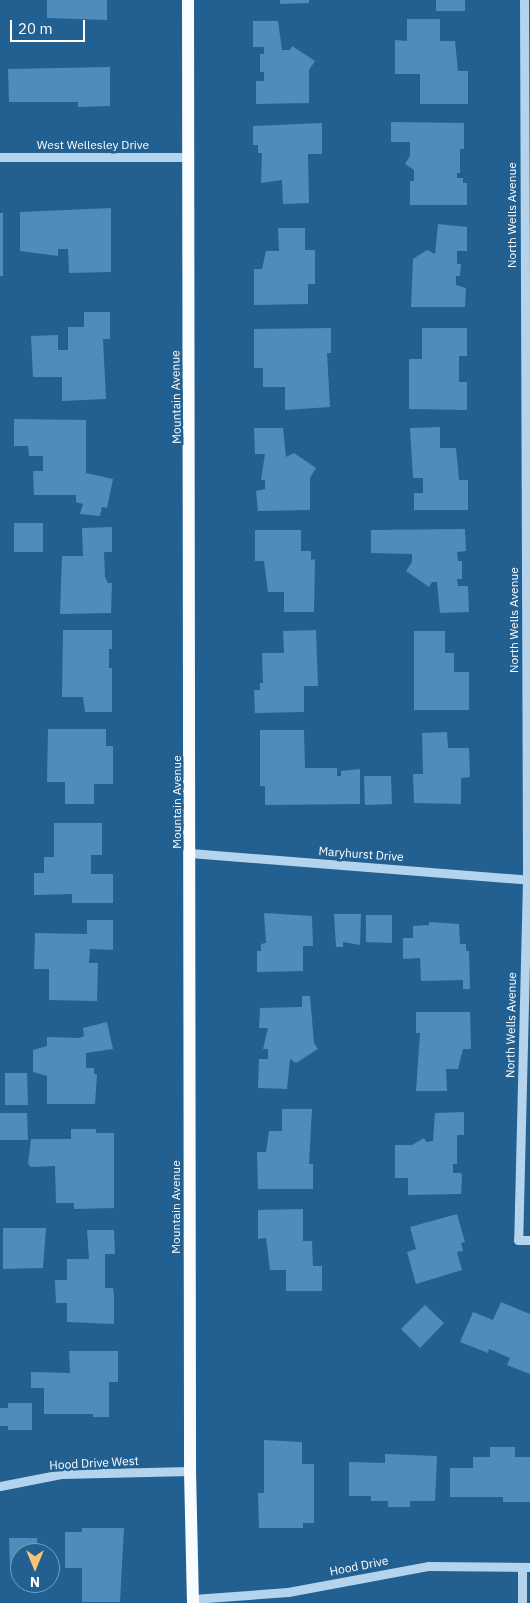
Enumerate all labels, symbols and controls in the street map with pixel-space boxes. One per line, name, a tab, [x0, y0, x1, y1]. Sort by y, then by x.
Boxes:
scale bar	[12, 10, 88, 42]
text: 20 m	[18, 19, 53, 38]
street label: West Wellesley Drive	[37, 138, 149, 152]
street label: North Wells Avenue	[505, 162, 519, 268]
street label: Mountain Avenue	[168, 350, 184, 444]
street label: North Wells Avenue	[507, 567, 521, 673]
street label: Mountain Avenue	[170, 755, 184, 849]
street label: Maryhurst Drive	[318, 844, 404, 864]
street label: North Wells Avenue	[503, 972, 519, 1078]
street label: Mountain Avenue	[169, 1160, 183, 1254]
street label: Hood Drive West	[49, 1453, 139, 1473]
north arrow	[10, 1543, 60, 1593]
street label: Hood Drive	[328, 1553, 390, 1579]
text: N	[30, 1573, 40, 1591]

